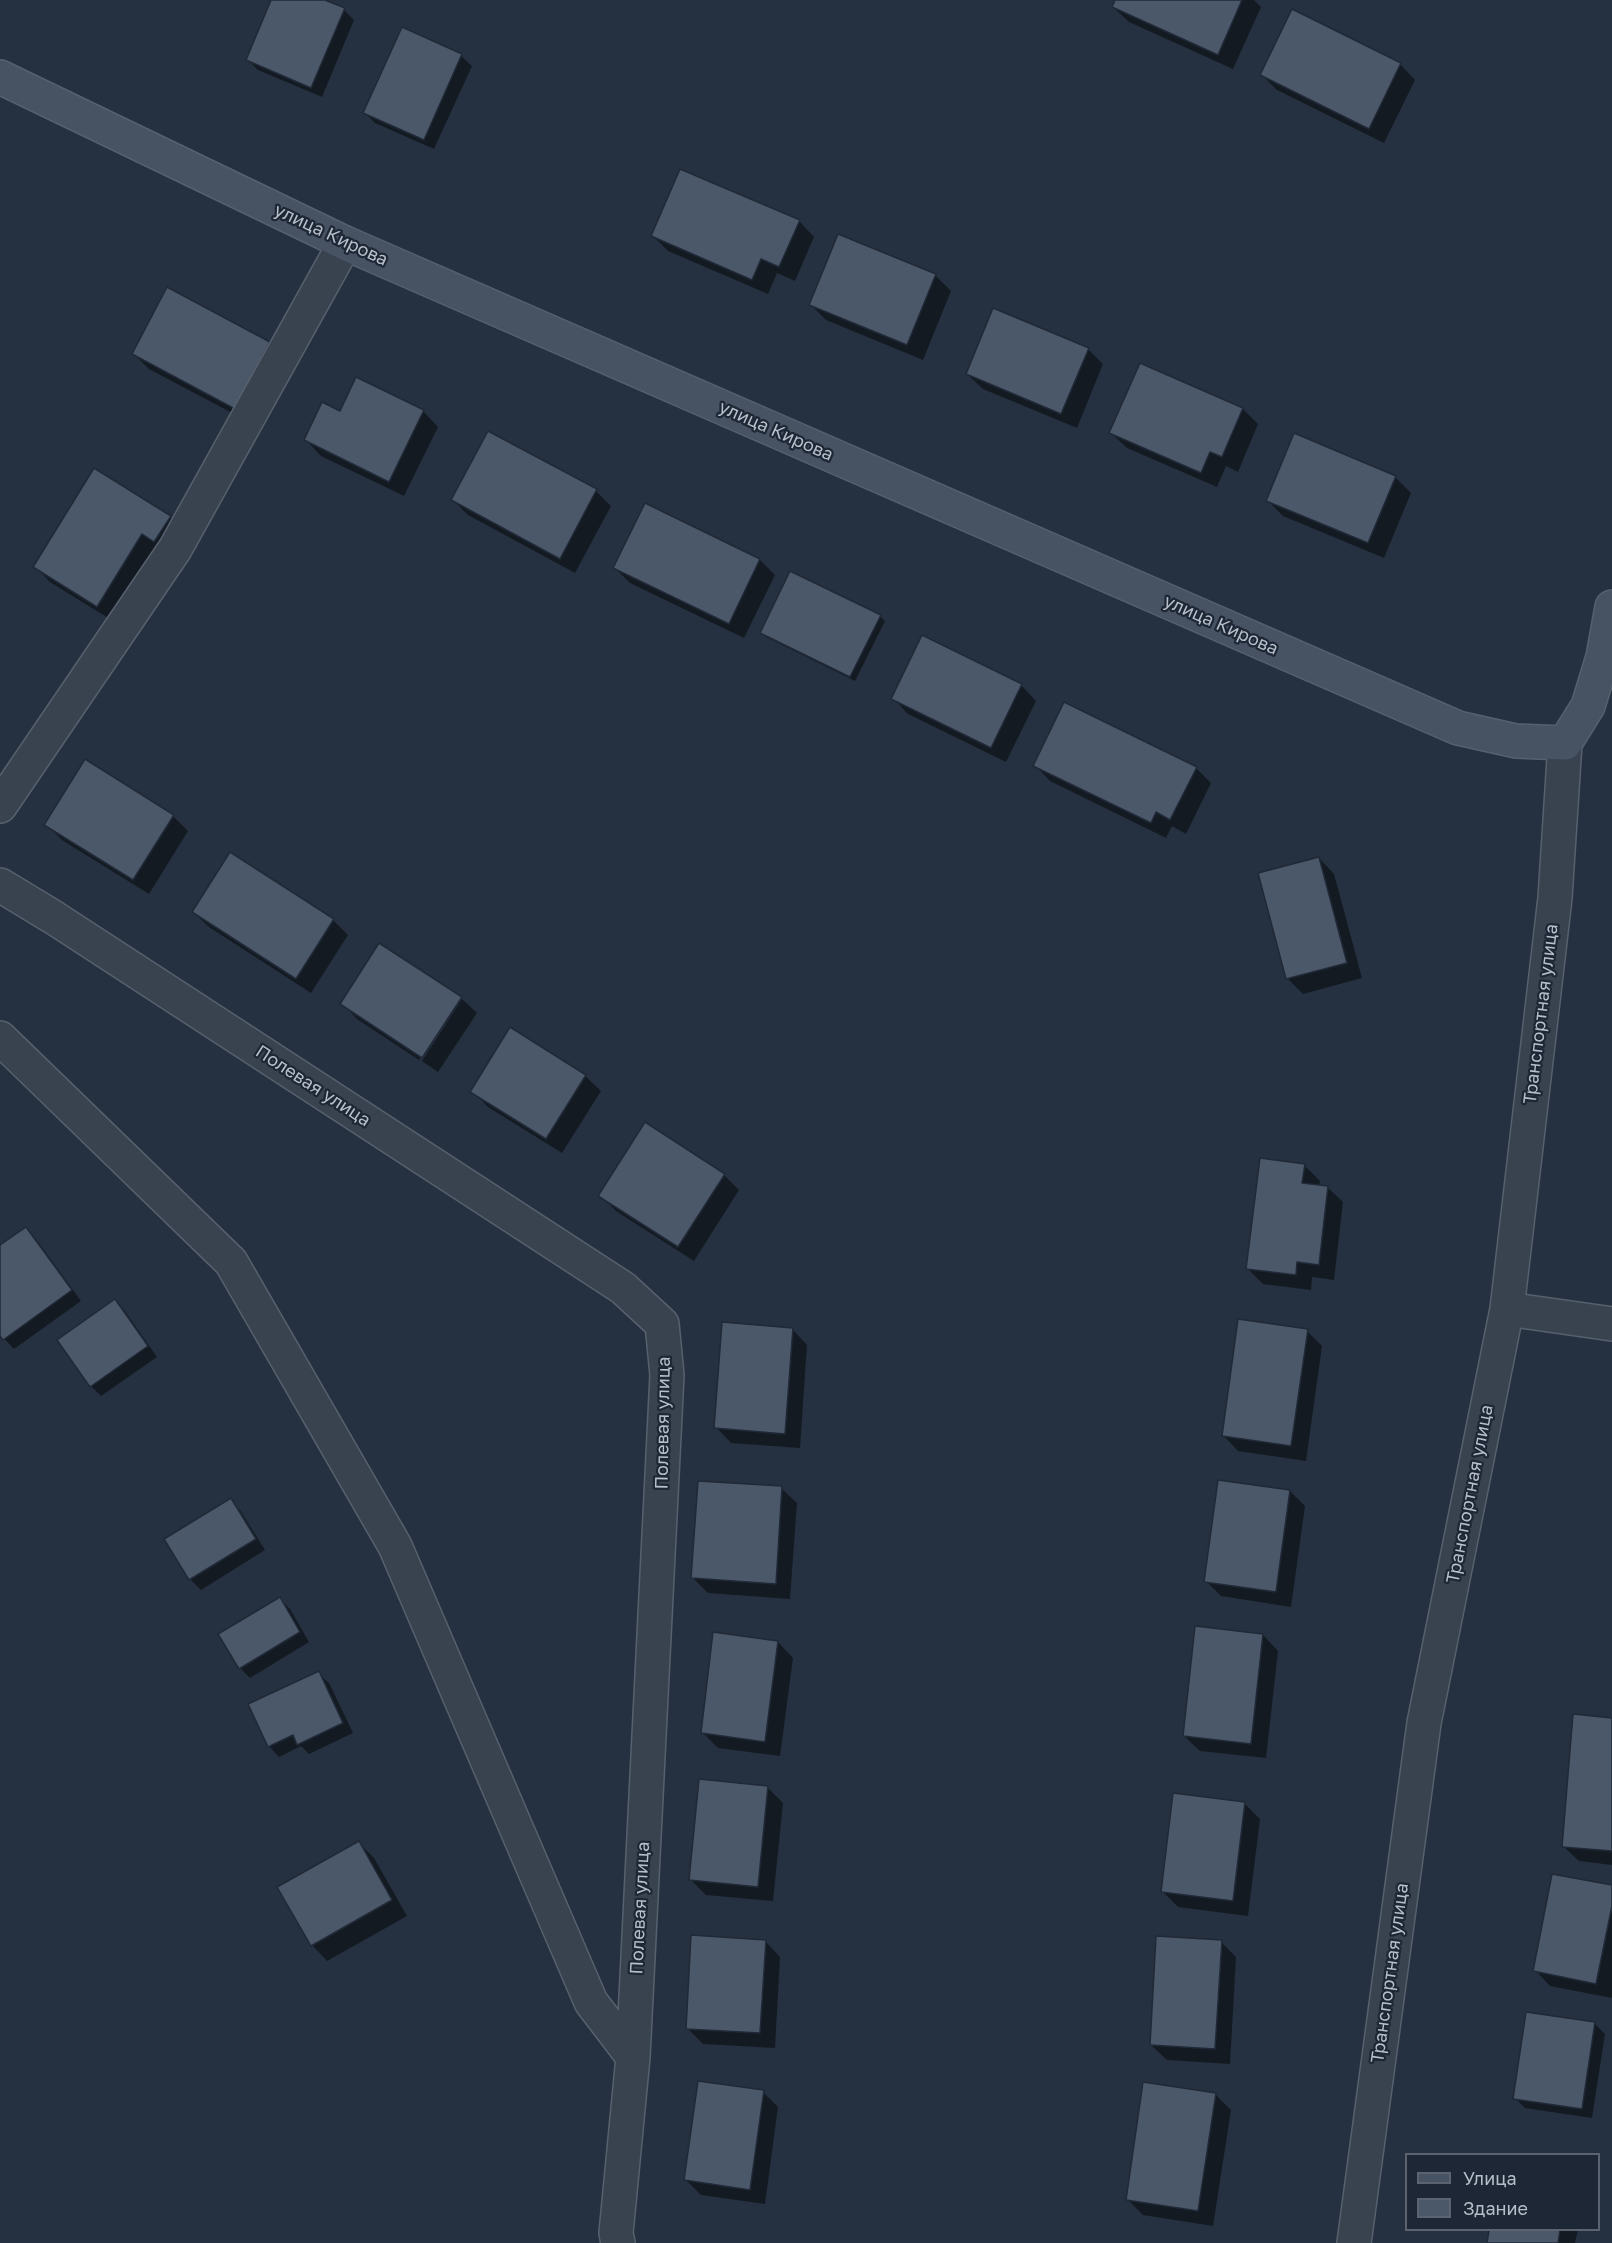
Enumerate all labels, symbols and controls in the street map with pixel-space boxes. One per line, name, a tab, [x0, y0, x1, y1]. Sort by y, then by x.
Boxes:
street label: улица Кирова	[271, 199, 391, 271]
street label: улица Кирова	[715, 396, 837, 466]
street label: улица Кирова	[1160, 590, 1282, 660]
street label: Транспортная улица	[1519, 923, 1563, 1105]
street label: Полевая улица	[251, 1041, 375, 1131]
street label: Полевая улица	[651, 1356, 675, 1490]
street label: Транспортная улица	[1442, 1403, 1498, 1585]
street label: Полевая улица	[626, 1841, 654, 1975]
street label: Транспортная улица	[1367, 1882, 1413, 2064]
legend	[1405, 2153, 1600, 2231]
text: Улица	[1463, 2167, 1517, 2189]
text: Здание	[1463, 2197, 1528, 2219]

